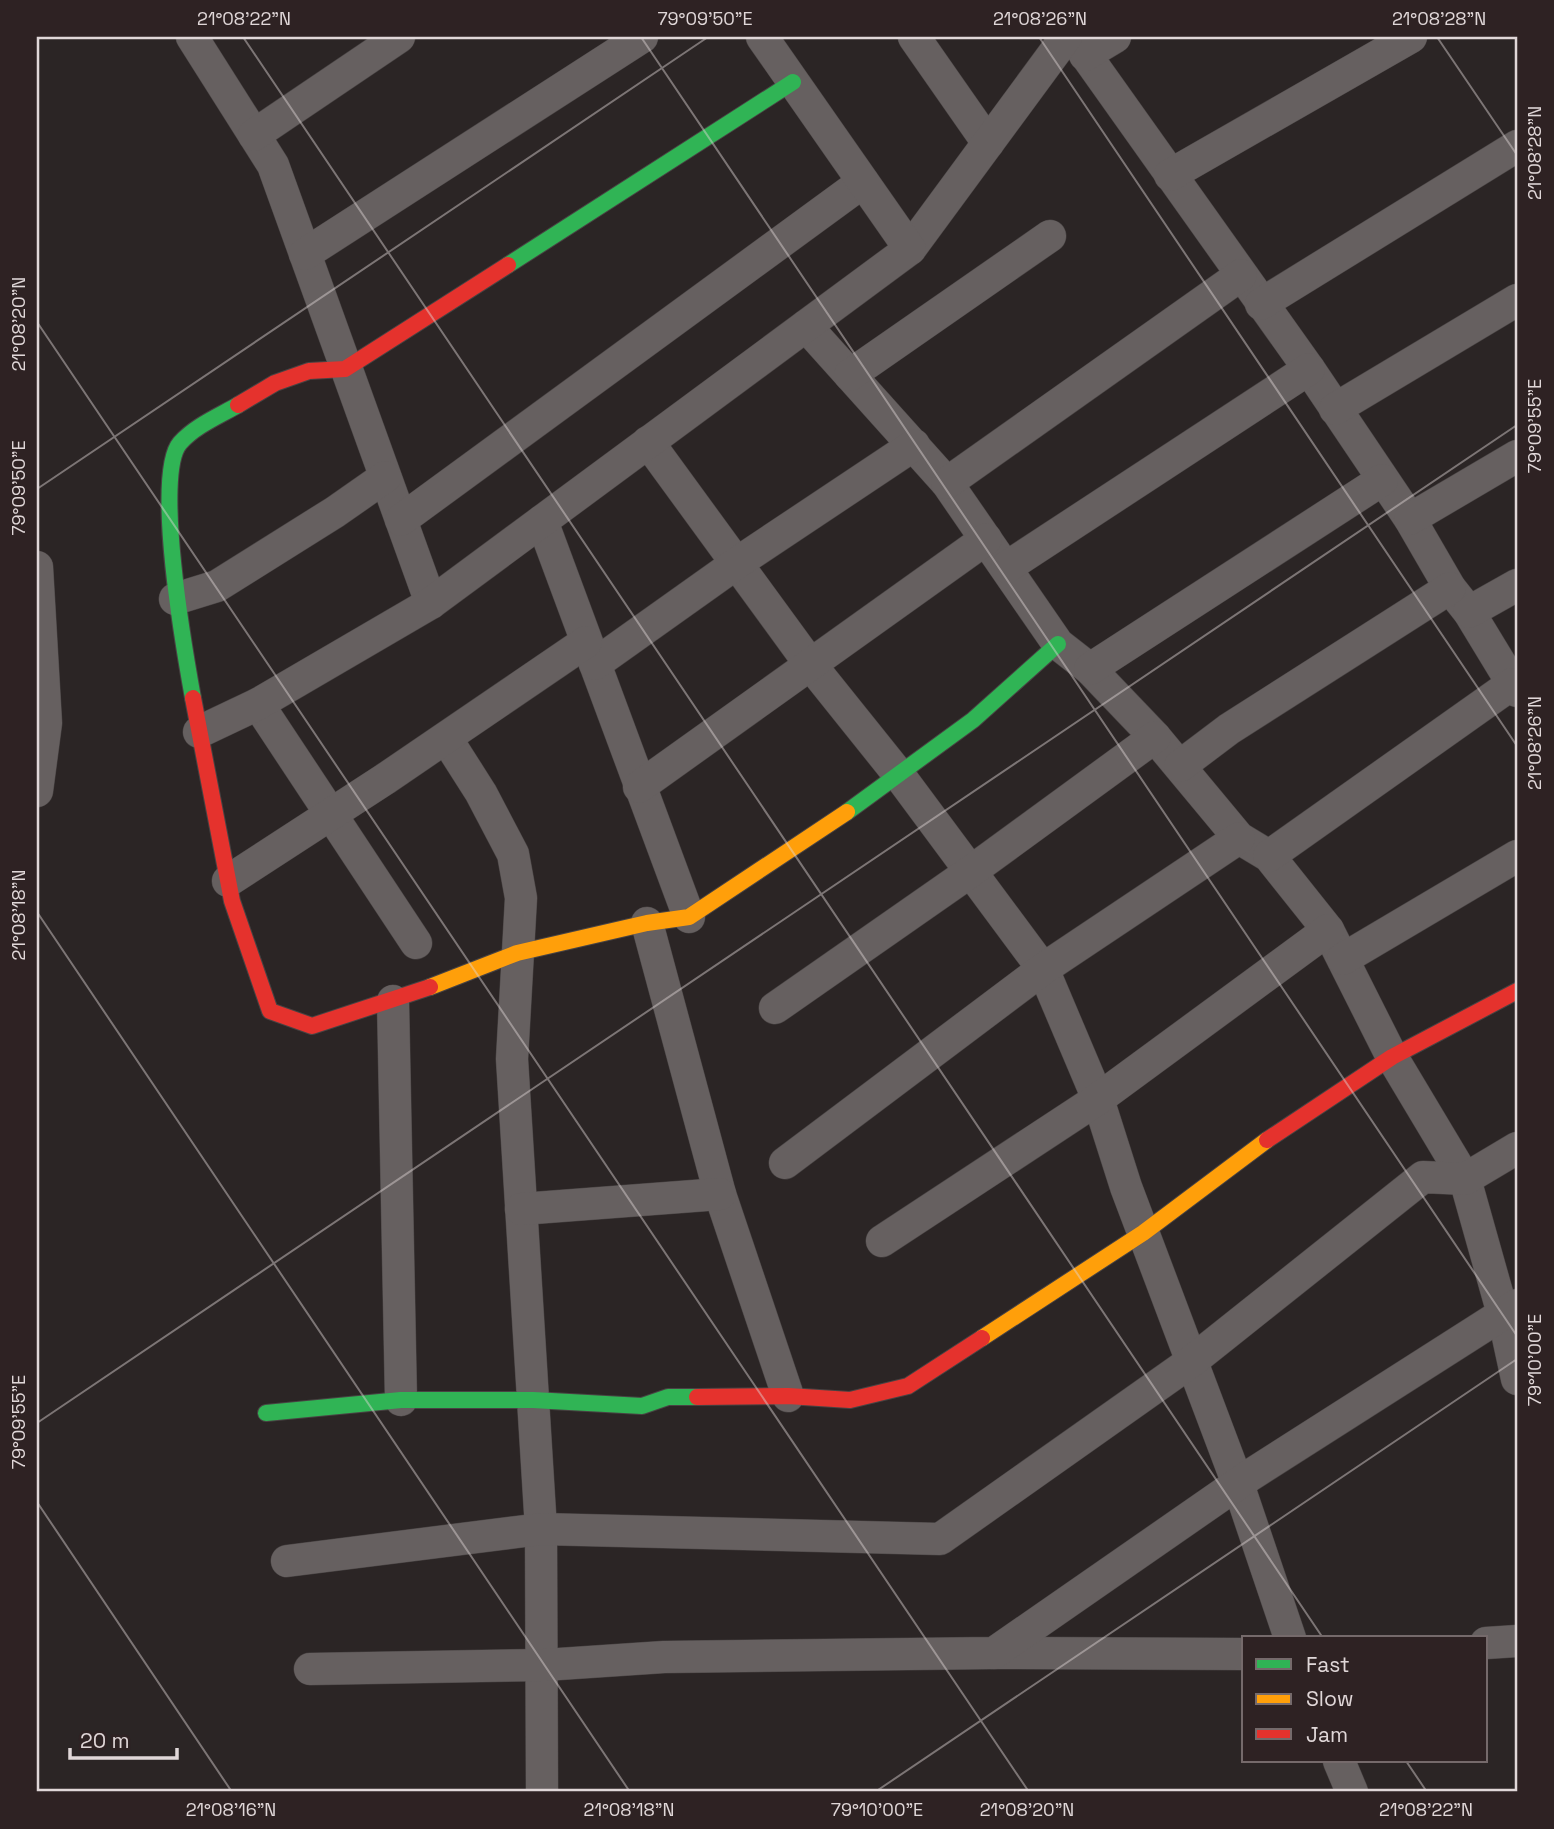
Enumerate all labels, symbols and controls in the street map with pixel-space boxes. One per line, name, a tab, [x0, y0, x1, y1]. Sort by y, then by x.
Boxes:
text: 21°08'22"N	[197, 7, 291, 30]
text: 79°09'50"E	[657, 7, 753, 30]
text: 21°08'26"N	[993, 7, 1087, 30]
text: 21°08'28"N	[1392, 7, 1486, 30]
text: 21°08'28"N	[1523, 106, 1546, 200]
text: 21°08'20"N	[7, 277, 30, 371]
text: 79°09'55"E	[1523, 379, 1546, 473]
text: 79°09'50"E	[7, 440, 30, 536]
text: 21°08'26"N	[1523, 696, 1546, 790]
text: 21°08'18"N	[7, 870, 30, 960]
text: 79°10'00"E	[1523, 1314, 1546, 1406]
text: 79°09'55"E	[7, 1375, 30, 1469]
legend	[1242, 1636, 1488, 1762]
text: Fast	[1306, 1651, 1350, 1678]
text: Slow	[1306, 1685, 1354, 1712]
scale bar	[70, 1717, 177, 1761]
text: Jam	[1306, 1721, 1348, 1748]
text: 20 m	[80, 1727, 130, 1754]
text: 21°08'16"N	[186, 1798, 276, 1821]
text: 21°08'18"N	[584, 1798, 674, 1821]
text: 79°10'00"E	[831, 1798, 923, 1821]
text: 21°08'20"N	[980, 1798, 1074, 1821]
text: 21°08'22"N	[1379, 1798, 1473, 1821]

